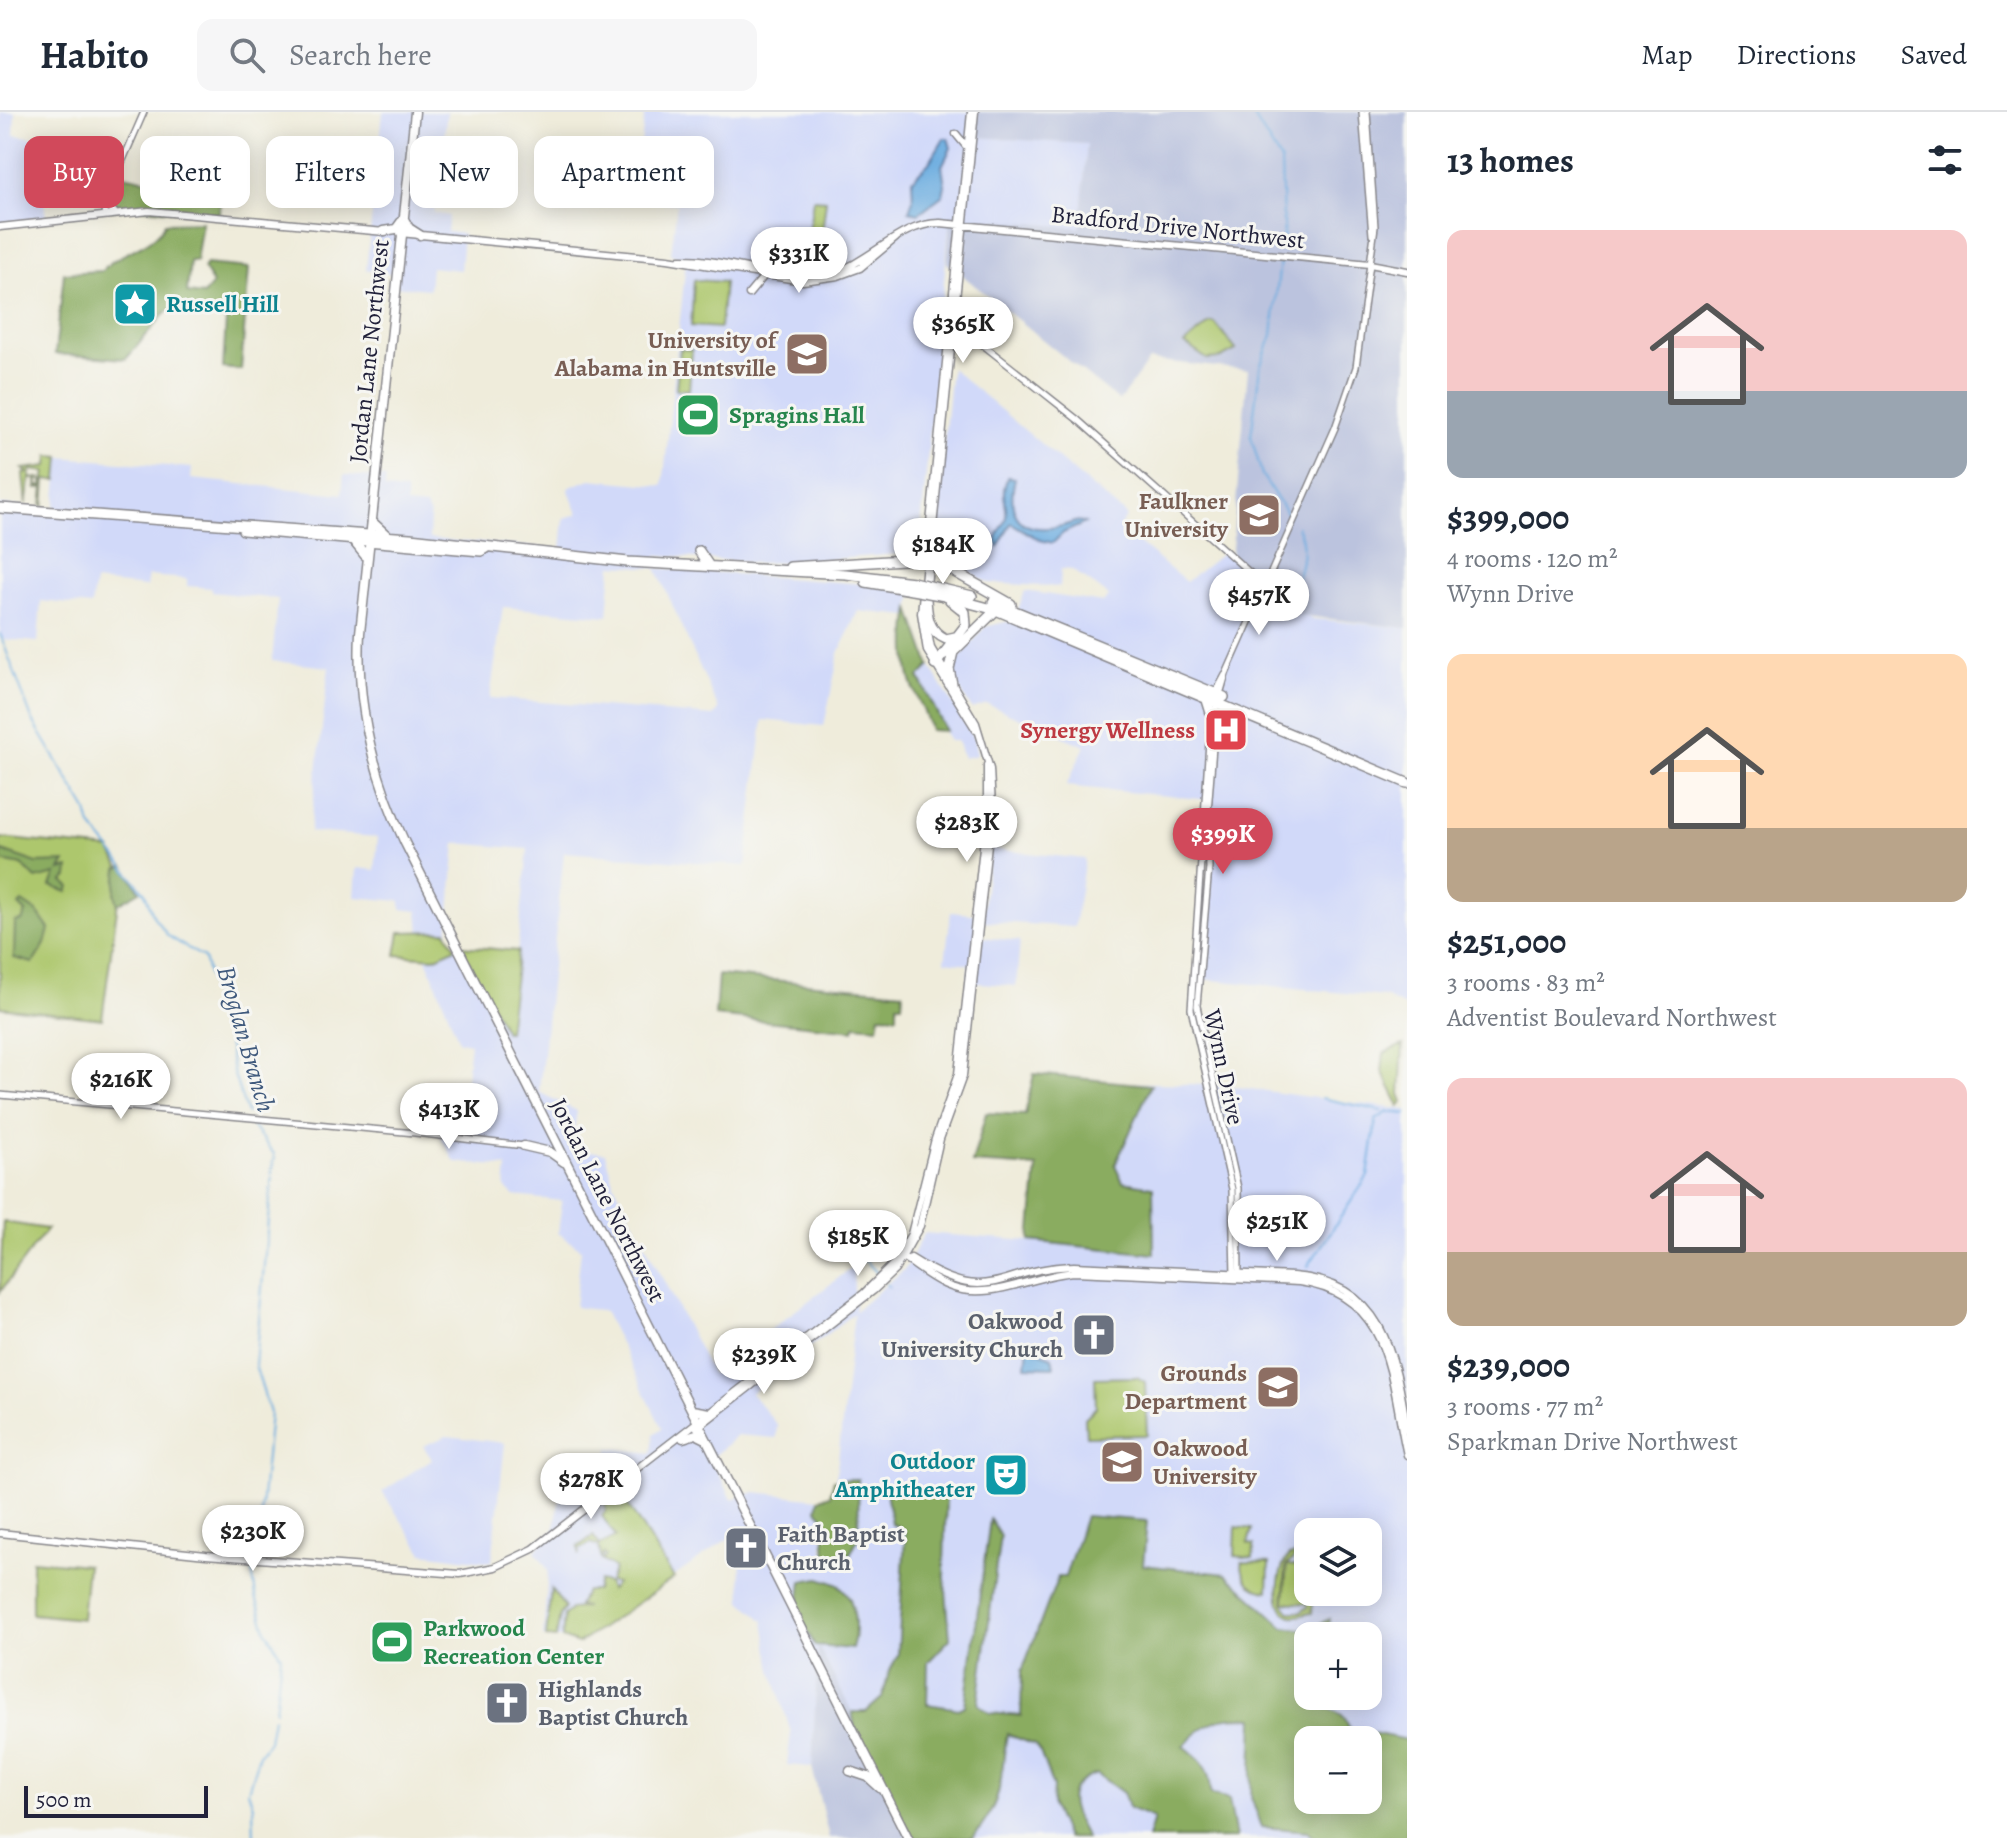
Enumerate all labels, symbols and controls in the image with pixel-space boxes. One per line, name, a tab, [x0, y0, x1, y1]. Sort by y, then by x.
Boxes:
search box	[197, 19, 757, 91]
text: Habito	[40, 29, 149, 81]
icon: search	[225, 33, 269, 77]
text: Search here	[289, 35, 432, 75]
text: Map	[1641, 36, 1692, 74]
text: Directions	[1736, 36, 1857, 74]
text: Saved	[1901, 36, 1967, 74]
chip: Buy	[24, 136, 124, 208]
chip: Rent	[140, 136, 250, 208]
chip: Filters	[266, 136, 394, 208]
chip: New	[410, 136, 518, 208]
chip: Apartment	[534, 136, 714, 208]
text: 13 homes	[1447, 137, 1574, 184]
icon: filters	[1923, 138, 1967, 182]
street label: Bradford Drive Northwest	[1050, 198, 1306, 256]
pin: $331K	[743, 227, 855, 295]
text: $331K	[769, 235, 829, 270]
street label: Jordan Lane Northwest	[341, 237, 397, 464]
place icon: Russell Hill	[111, 280, 159, 328]
icon: home	[1635, 282, 1779, 426]
place label: Russell Hill	[166, 288, 280, 320]
pin: $365K	[907, 297, 1019, 365]
text: $365K	[931, 305, 995, 340]
place label: University of Alabama in Huntsville	[554, 324, 780, 384]
school or university icon: University of Alabama in Huntsville	[783, 330, 831, 378]
sports icon: Spragins Hall	[674, 391, 722, 439]
place label: Spragins Hall	[729, 399, 865, 431]
place label: Faulkner University	[1124, 485, 1229, 545]
school or university icon: Faulkner University	[1235, 491, 1283, 539]
text: $399,000	[1447, 494, 1569, 541]
pin: $184K	[887, 518, 999, 586]
text: $184K	[911, 526, 975, 561]
text: 4 rooms · 120 m²	[1447, 541, 1617, 576]
pin: $457K	[1203, 569, 1315, 637]
text: Wynn Drive	[1447, 576, 1574, 611]
text: $457K	[1227, 577, 1291, 612]
hospital icon: Synergy Wellness	[1202, 706, 1250, 754]
icon: home	[1635, 706, 1779, 850]
place label: Synergy Wellness	[1020, 714, 1195, 746]
pin: $283K	[911, 796, 1023, 864]
text: $283K	[934, 804, 1000, 839]
pin: $399K	[1167, 808, 1279, 876]
text: $399K	[1191, 816, 1255, 851]
text: $251,000	[1447, 918, 1566, 965]
water label: Broglan Branch	[208, 962, 284, 1116]
text: 3 rooms · 83 m²	[1447, 965, 1605, 1000]
text: Adventist Boulevard Northwest	[1447, 1000, 1777, 1035]
street label: Wynn Drive	[1196, 1005, 1252, 1128]
pin: $216K	[65, 1053, 177, 1121]
text: $216K	[89, 1061, 153, 1096]
pin: $413K	[393, 1083, 505, 1151]
text: $413K	[418, 1091, 480, 1126]
street label: Jordan Lane Northwest	[543, 1093, 673, 1307]
icon: home	[1635, 1130, 1779, 1274]
pin: $251K	[1221, 1195, 1333, 1263]
text: $251K	[1246, 1203, 1308, 1238]
pin: $185K	[802, 1210, 914, 1278]
text: $185K	[827, 1218, 889, 1253]
place label: Oakwood University Church	[881, 1305, 1063, 1365]
church icon: Oakwood University Church	[1070, 1311, 1118, 1359]
pin: $239K	[708, 1328, 820, 1396]
text: $239K	[732, 1336, 796, 1371]
text: $239,000	[1447, 1342, 1570, 1389]
place label: Grounds Department	[1124, 1357, 1247, 1417]
school or university icon: Grounds Department	[1254, 1363, 1302, 1411]
text: 3 rooms · 77 m²	[1447, 1389, 1603, 1424]
text: Sparkman Drive Northwest	[1447, 1424, 1738, 1459]
place label: Oakwood University	[1153, 1432, 1257, 1492]
school or university icon: Oakwood University	[1098, 1438, 1146, 1486]
place label: Outdoor Amphitheater	[834, 1445, 975, 1505]
theatre icon: Outdoor Amphitheater	[982, 1451, 1030, 1499]
pin: $278K	[535, 1453, 647, 1521]
text: $278K	[558, 1461, 624, 1496]
pin: $230K	[197, 1505, 309, 1573]
text: $230K	[220, 1513, 286, 1548]
place label: Faith Baptist Church	[777, 1518, 905, 1578]
map controls	[1294, 1518, 1382, 1814]
button: layers	[1294, 1518, 1382, 1606]
church icon: Faith Baptist Church	[722, 1524, 770, 1572]
place label: Parkwood Recreation Center	[423, 1612, 604, 1672]
sports icon: Parkwood Recreation Center	[368, 1618, 416, 1666]
button: +	[1294, 1622, 1382, 1710]
place label: Highlands Baptist Church	[538, 1673, 688, 1733]
church icon: Highlands Baptist Church	[483, 1679, 531, 1727]
button: −	[1294, 1726, 1382, 1814]
scale bar	[24, 1782, 208, 1818]
text: 500 m	[36, 1785, 92, 1815]

